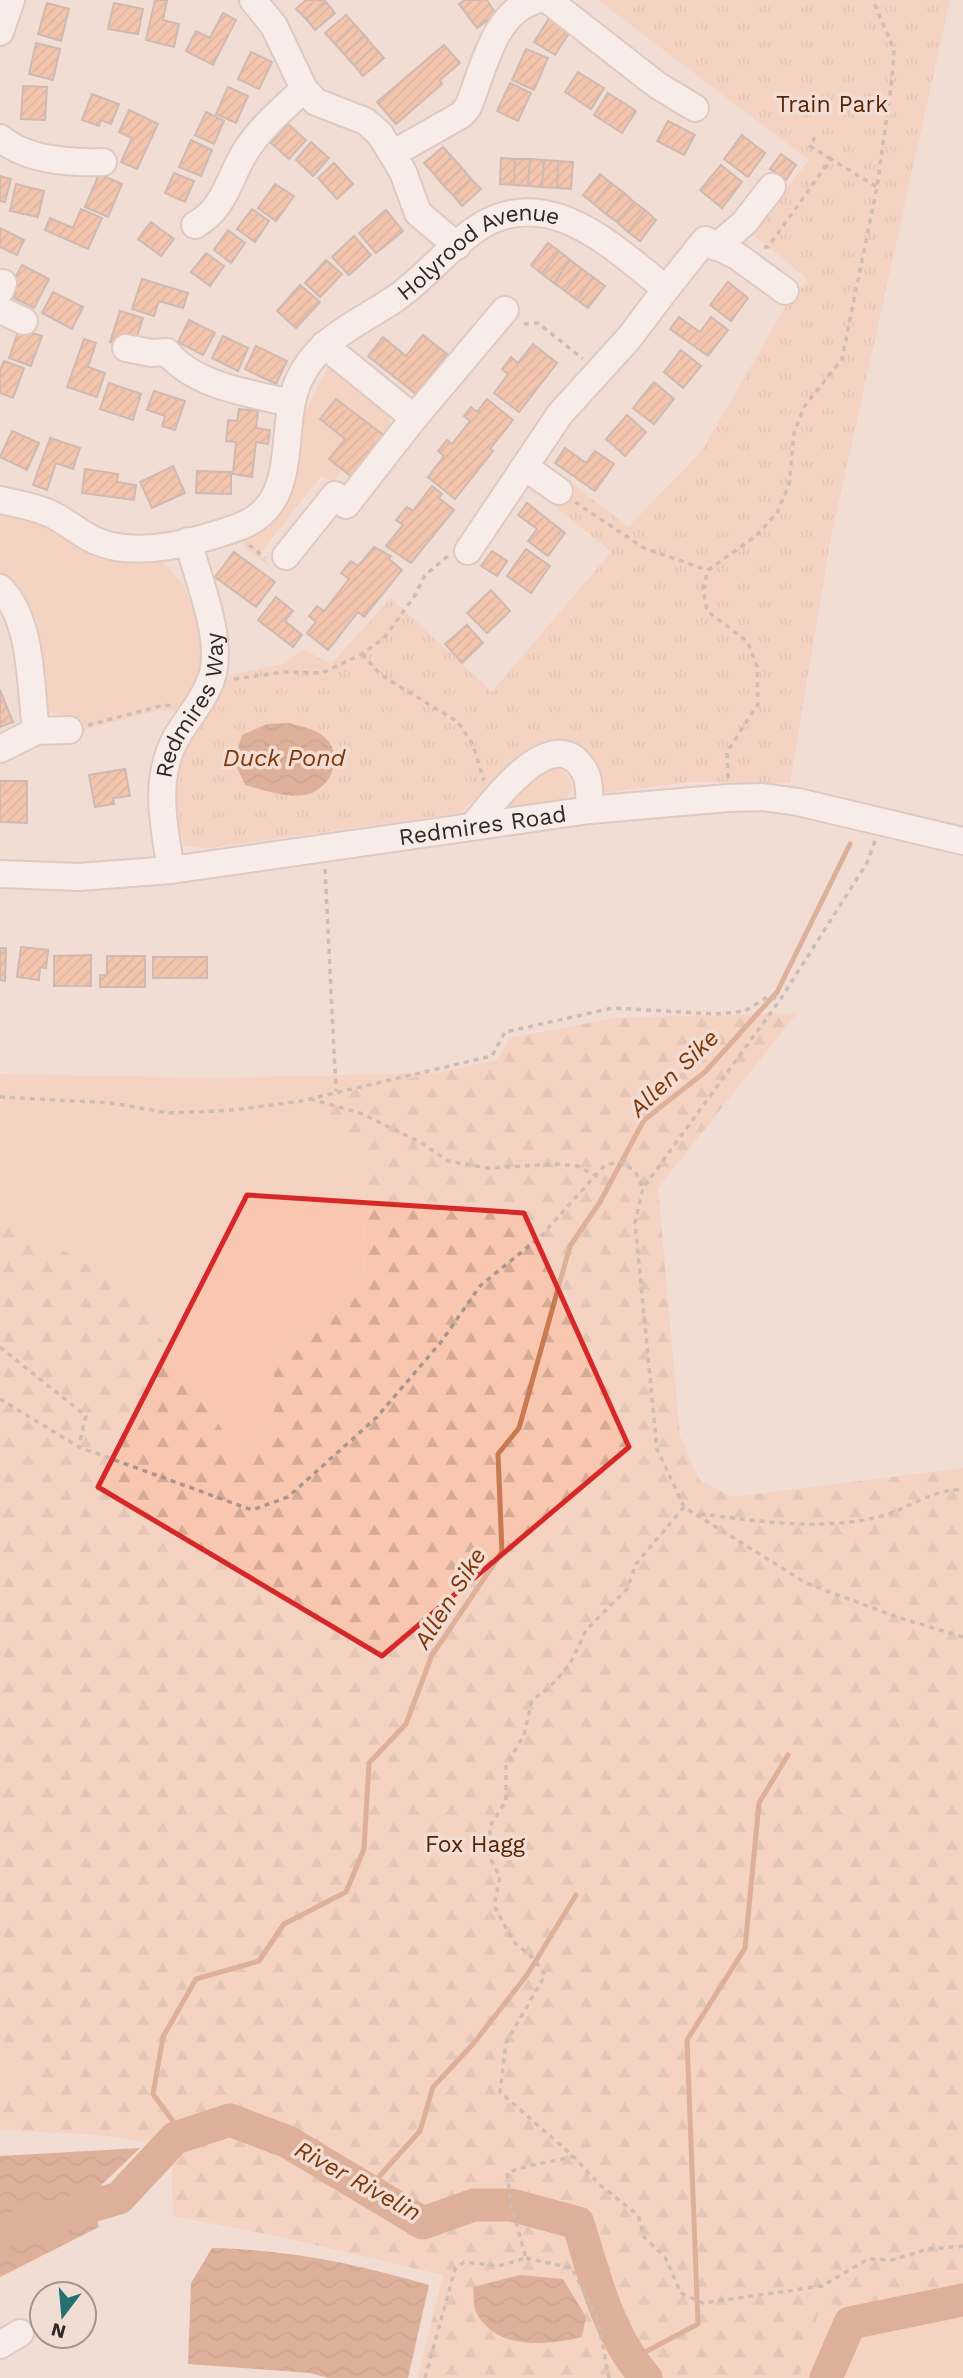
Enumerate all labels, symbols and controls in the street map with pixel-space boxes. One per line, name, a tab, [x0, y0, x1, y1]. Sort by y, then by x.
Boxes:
park label: Train Park	[776, 91, 888, 118]
street label: Holyrood Avenue	[392, 199, 563, 306]
street label: Redmires Way	[150, 630, 230, 780]
water label: Duck Pond	[223, 744, 347, 772]
street label: Redmires Road	[397, 801, 568, 851]
water label: Allen Sike	[623, 1023, 725, 1123]
water label: Allen Sike	[407, 1542, 492, 1654]
park label: Fox Hagg	[425, 1831, 526, 1858]
water label: River Rivelin	[290, 2135, 426, 2227]
north arrow	[28, 2280, 98, 2350]
text: N	[49, 2318, 68, 2344]

